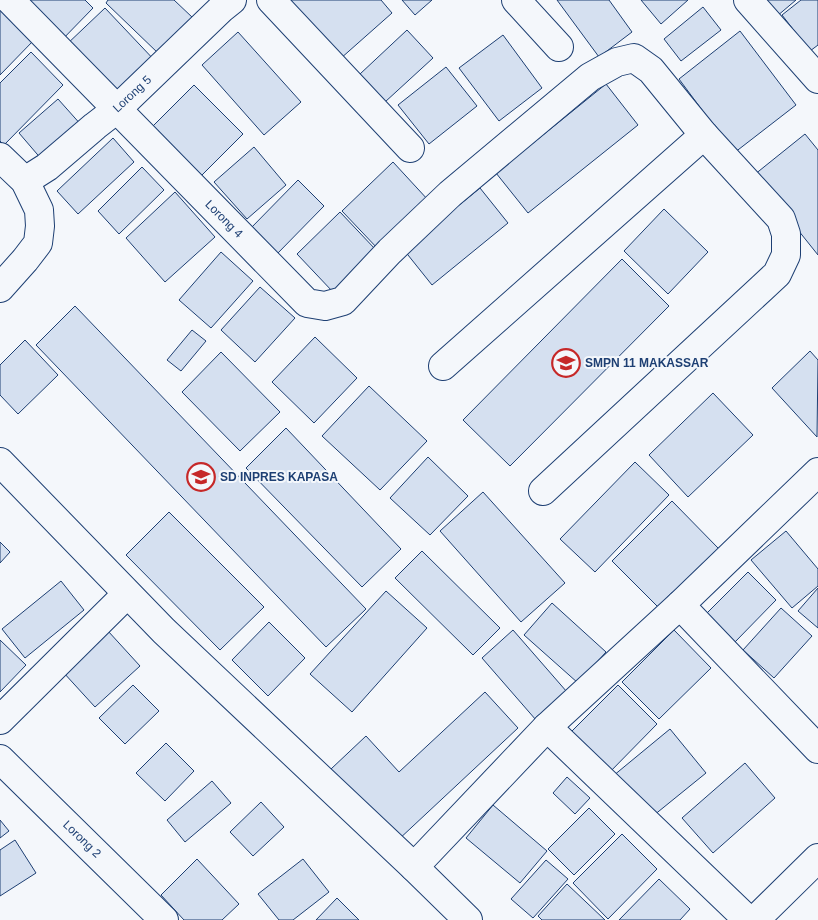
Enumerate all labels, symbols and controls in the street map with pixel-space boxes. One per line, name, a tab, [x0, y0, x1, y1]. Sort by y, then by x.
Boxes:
street label: Lorong 5	[110, 73, 154, 115]
street label: Lorong 4	[202, 197, 246, 241]
school or university icon: SMPN 11 MAKASSAR	[551, 348, 581, 378]
place label: SMPN 11 MAKASSAR	[585, 356, 709, 370]
school or university icon: SD INPRES KAPASA	[186, 462, 216, 492]
place label: SD INPRES KAPASA	[220, 470, 338, 484]
street label: Lorong 2	[60, 818, 104, 861]

